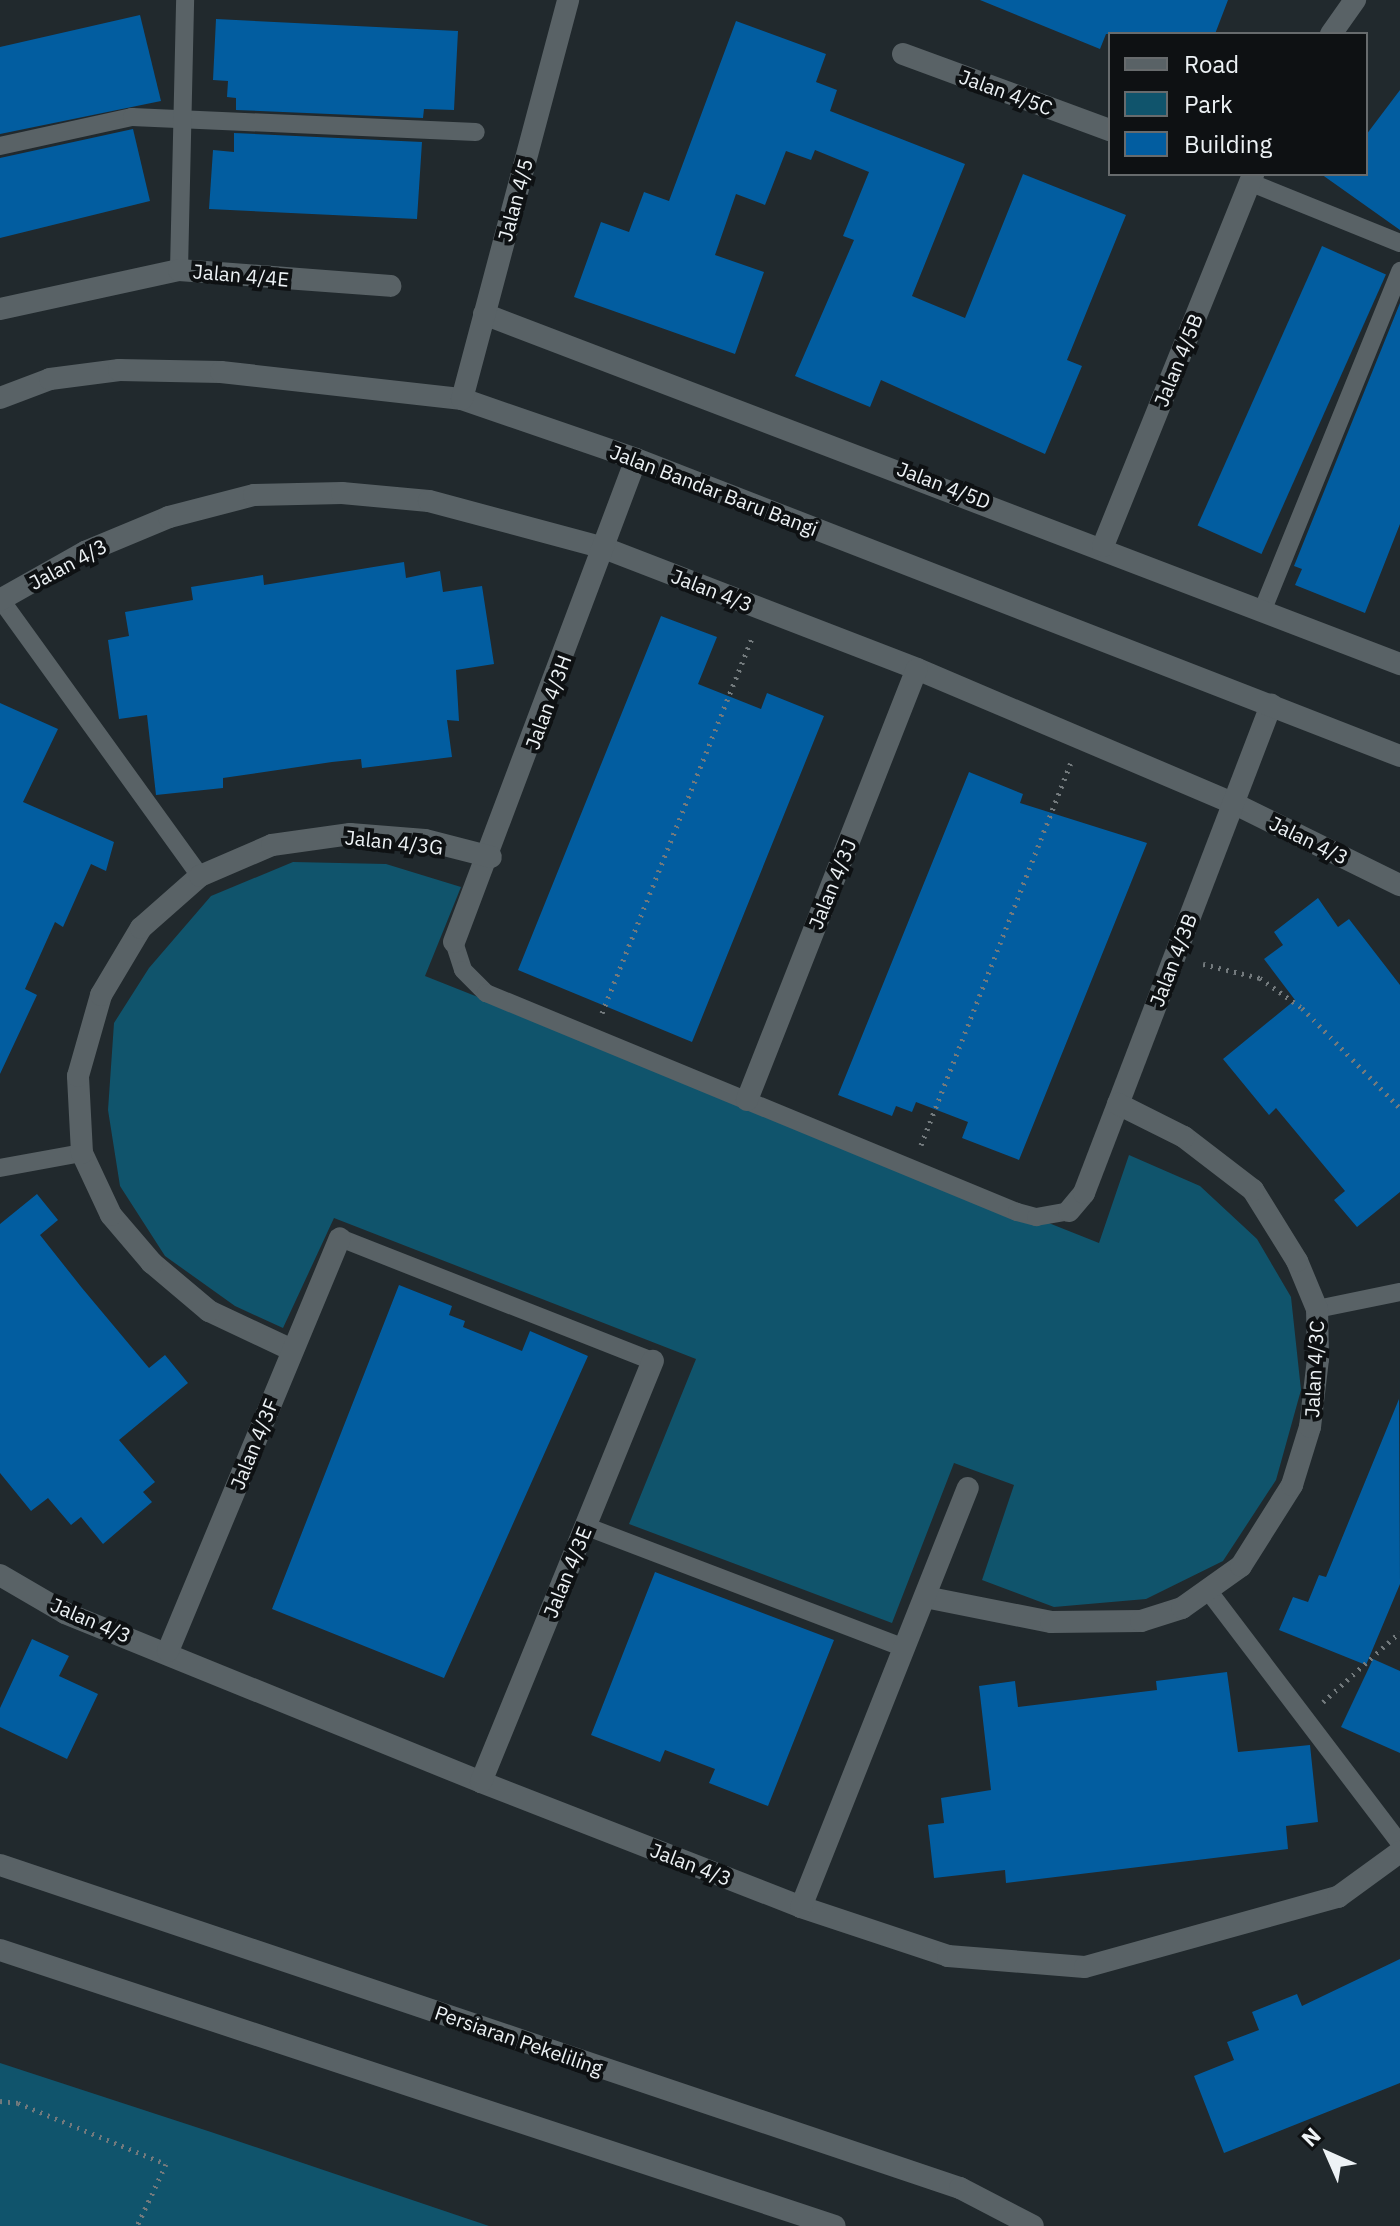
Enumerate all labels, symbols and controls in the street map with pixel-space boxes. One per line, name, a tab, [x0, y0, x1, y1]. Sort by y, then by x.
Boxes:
legend	[1108, 32, 1368, 176]
text: Road	[1184, 48, 1239, 80]
street label: Jalan 4/5C	[956, 64, 1056, 120]
text: Park	[1184, 88, 1233, 120]
text: Building	[1184, 128, 1272, 160]
street label: Jalan 4/5	[492, 156, 538, 244]
street label: Jalan 4/4E	[192, 259, 290, 291]
street label: Jalan 4/5B	[1149, 310, 1207, 410]
street label: Jalan Bandar Baru Bangi	[607, 439, 821, 541]
street label: Jalan 4/5D	[894, 456, 994, 514]
street label: Jalan 4/3	[25, 534, 111, 594]
street label: Jalan 4/3	[668, 564, 756, 616]
street label: Jalan 4/3H	[520, 651, 576, 753]
street label: Jalan 4/3	[1266, 811, 1352, 869]
street label: Jalan 4/3G	[344, 825, 444, 859]
street label: Jalan 4/3J	[803, 835, 861, 933]
street label: Jalan 4/3B	[1144, 910, 1202, 1010]
street label: Jalan 4/3C	[1299, 1320, 1329, 1418]
street label: Jalan 4/3F	[225, 1395, 283, 1493]
street label: Jalan 4/3E	[538, 1523, 596, 1621]
street label: Jalan 4/3	[47, 1592, 135, 1648]
street label: Jalan 4/3	[647, 1838, 735, 1890]
street label: Persiaran Pekeliling	[432, 2000, 606, 2080]
north arrow	[1288, 2114, 1368, 2194]
text: N	[1295, 2121, 1327, 2153]

